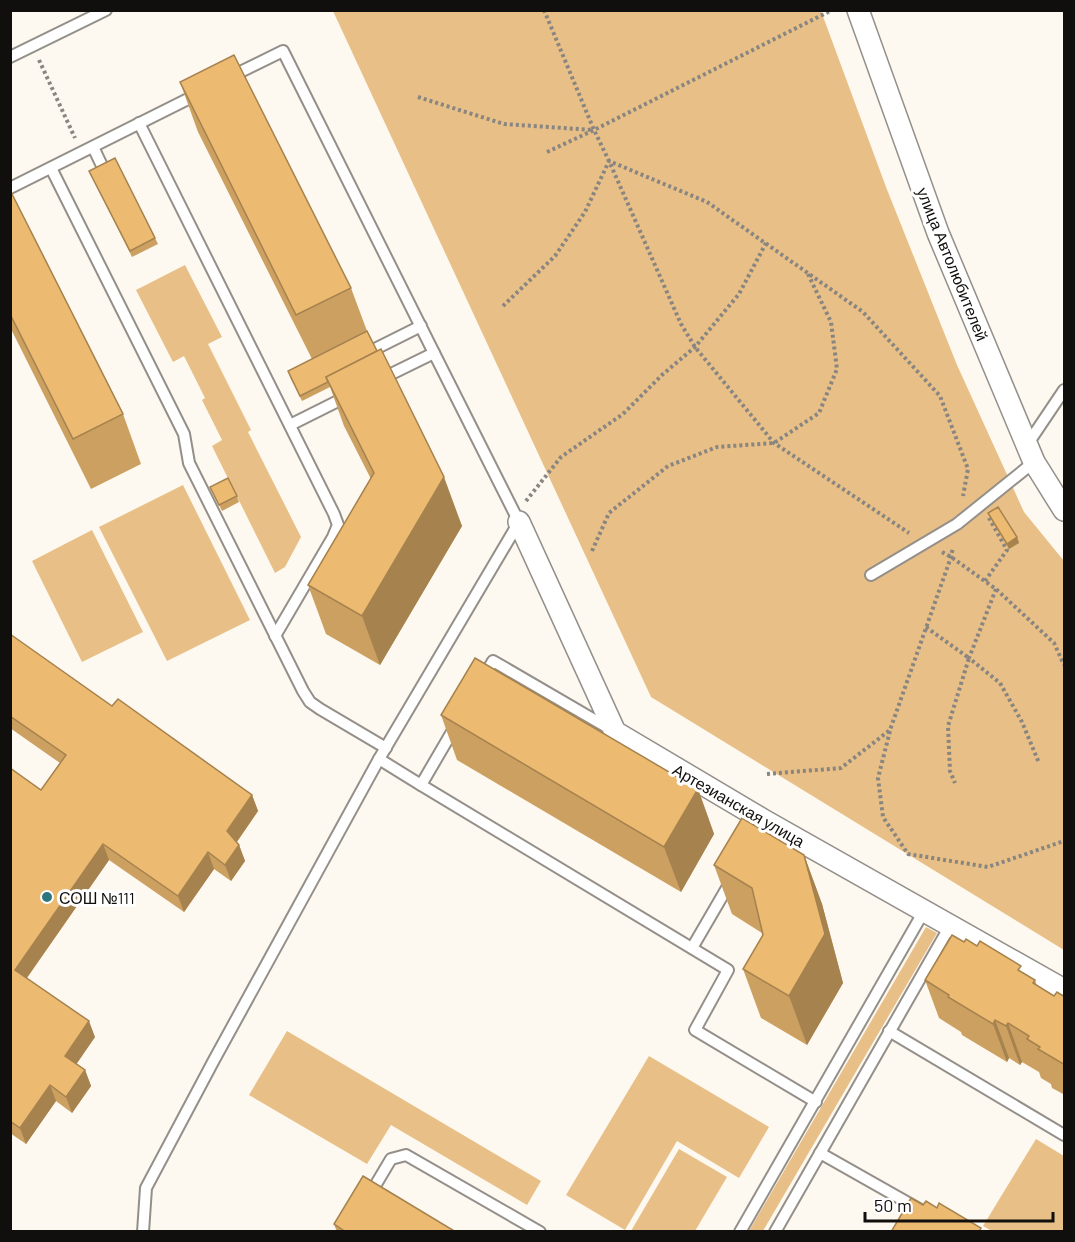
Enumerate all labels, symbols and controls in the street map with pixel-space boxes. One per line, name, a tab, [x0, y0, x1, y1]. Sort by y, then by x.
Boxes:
street label: улица Автолюбителей	[914, 184, 992, 344]
street label: Артезианская улица	[670, 760, 808, 851]
place label: СОШ №111	[59, 888, 135, 907]
marker: СОШ №111	[40, 890, 54, 904]
scale bar	[865, 1185, 1052, 1223]
text: 50 m	[874, 1194, 912, 1216]

